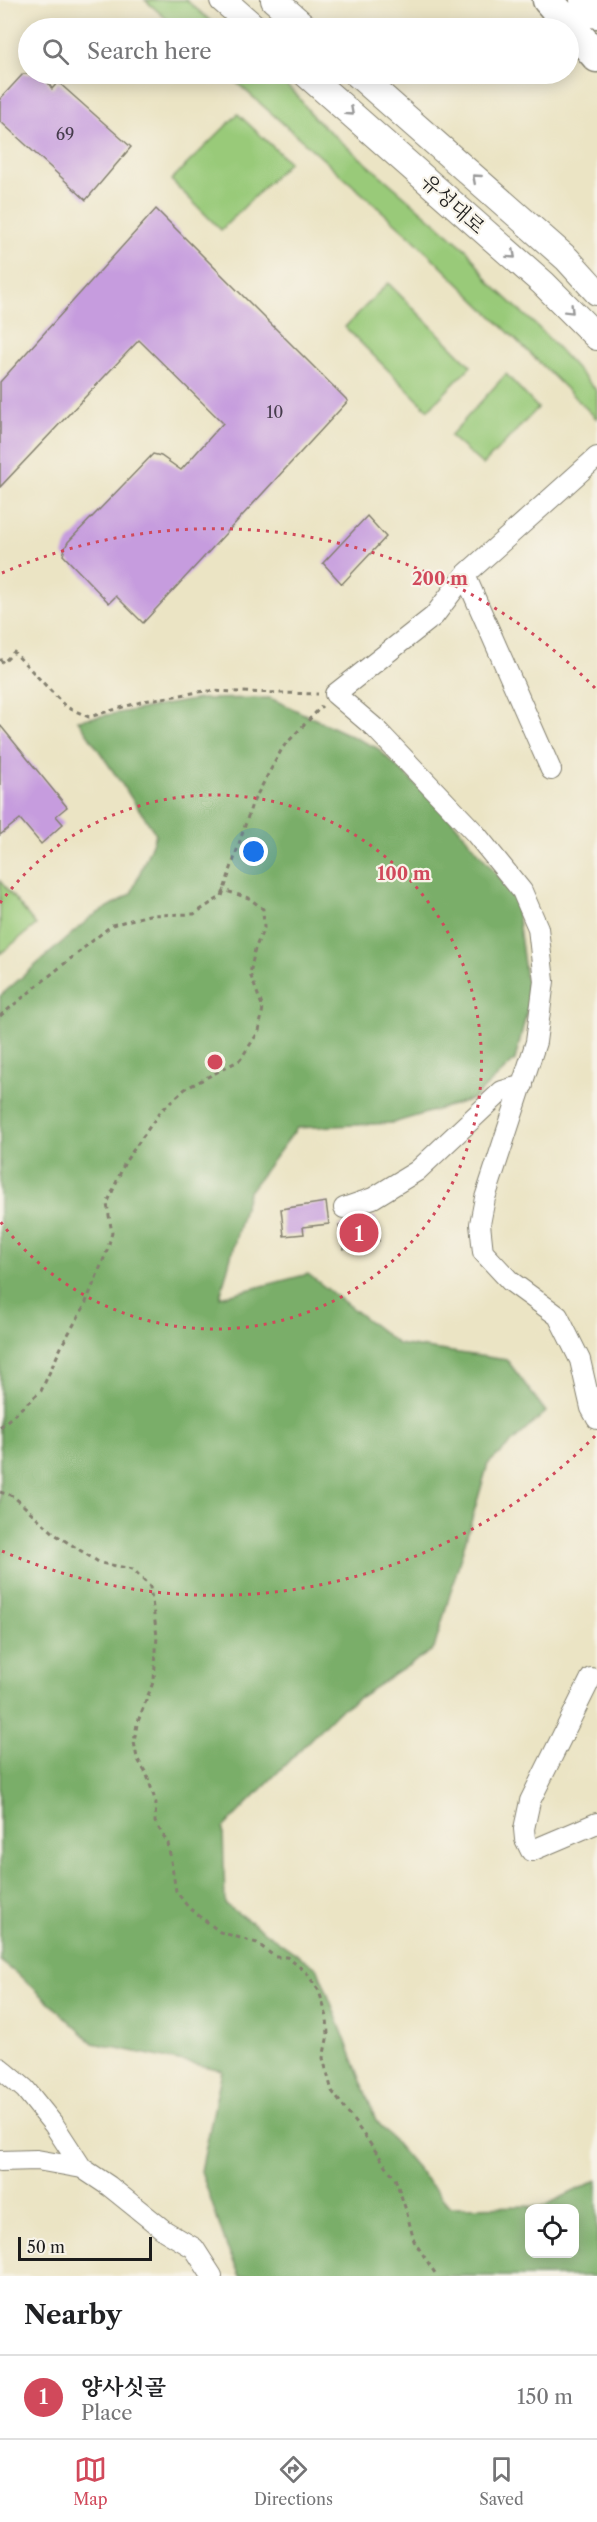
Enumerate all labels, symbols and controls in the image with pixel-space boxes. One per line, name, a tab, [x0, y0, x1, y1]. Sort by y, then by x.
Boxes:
search box	[18, 18, 579, 84]
icon: search	[39, 35, 72, 68]
text: Search here	[87, 38, 212, 65]
one-way arrow	[343, 105, 354, 116]
house number: 69	[56, 124, 74, 144]
street label: 유성대로	[416, 169, 490, 239]
one-way arrow	[472, 174, 482, 185]
one-way arrow	[505, 248, 515, 259]
one-way arrow	[563, 303, 573, 314]
house number: 10	[267, 402, 283, 422]
text: 200 m	[412, 568, 468, 590]
your location	[239, 837, 268, 866]
text: 100 m	[377, 863, 431, 885]
centre of rings	[205, 1052, 225, 1072]
pin: 1	[340, 1210, 378, 1256]
map controls	[525, 2204, 579, 2258]
button: locate	[525, 2204, 579, 2258]
scale bar	[18, 2234, 152, 2262]
text: 50 m	[27, 2237, 65, 2257]
text: Nearby	[24, 2299, 122, 2331]
text: 양사싯골	[81, 2374, 166, 2401]
text: 1	[39, 2385, 48, 2409]
text: 150 m	[517, 2385, 573, 2409]
text: Place	[81, 2401, 132, 2425]
tab: Map	[73, 2453, 108, 2509]
tab: Directions	[254, 2453, 333, 2509]
tab: Saved	[479, 2453, 524, 2509]

